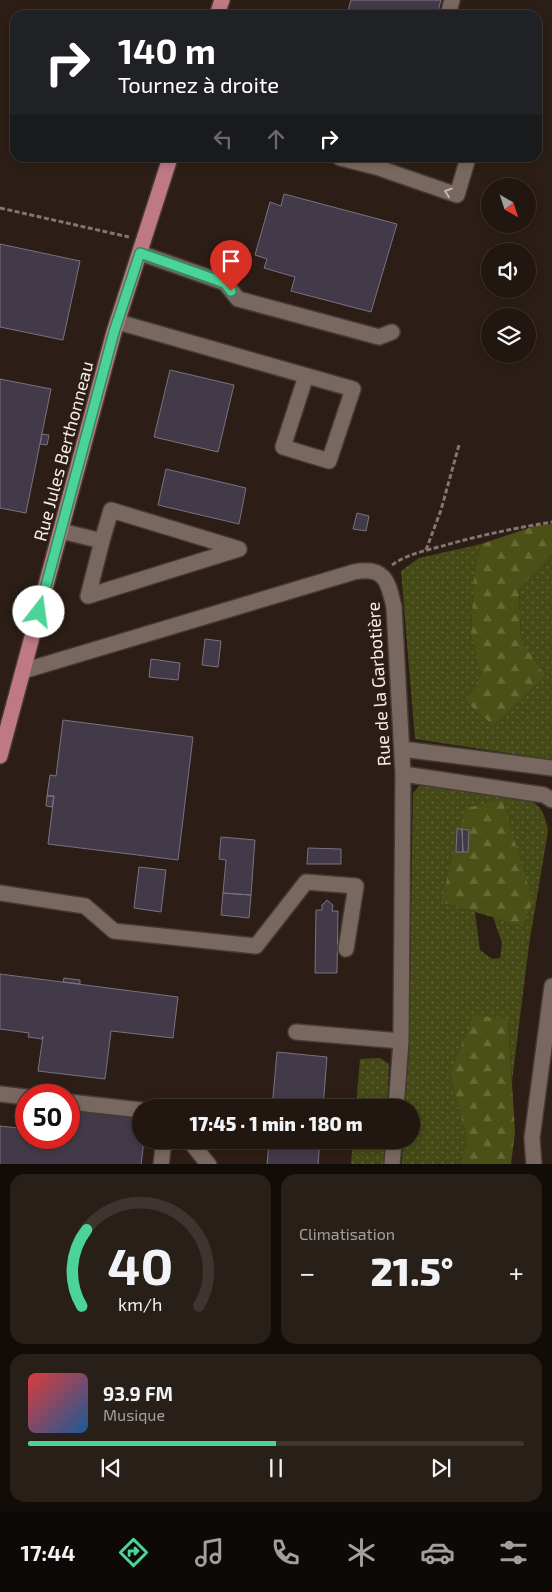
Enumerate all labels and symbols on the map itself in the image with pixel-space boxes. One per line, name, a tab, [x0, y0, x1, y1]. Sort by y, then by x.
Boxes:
north arrow	[481, 178, 536, 232]
one-way arrow	[444, 188, 453, 198]
pin	[210, 240, 252, 291]
street label: Rue Jules Berthonneau	[28, 359, 98, 543]
position arrow	[12, 585, 64, 637]
street label: Rue de la Garbotière	[361, 601, 395, 767]
speed limit sign: 50	[15, 1084, 80, 1149]

